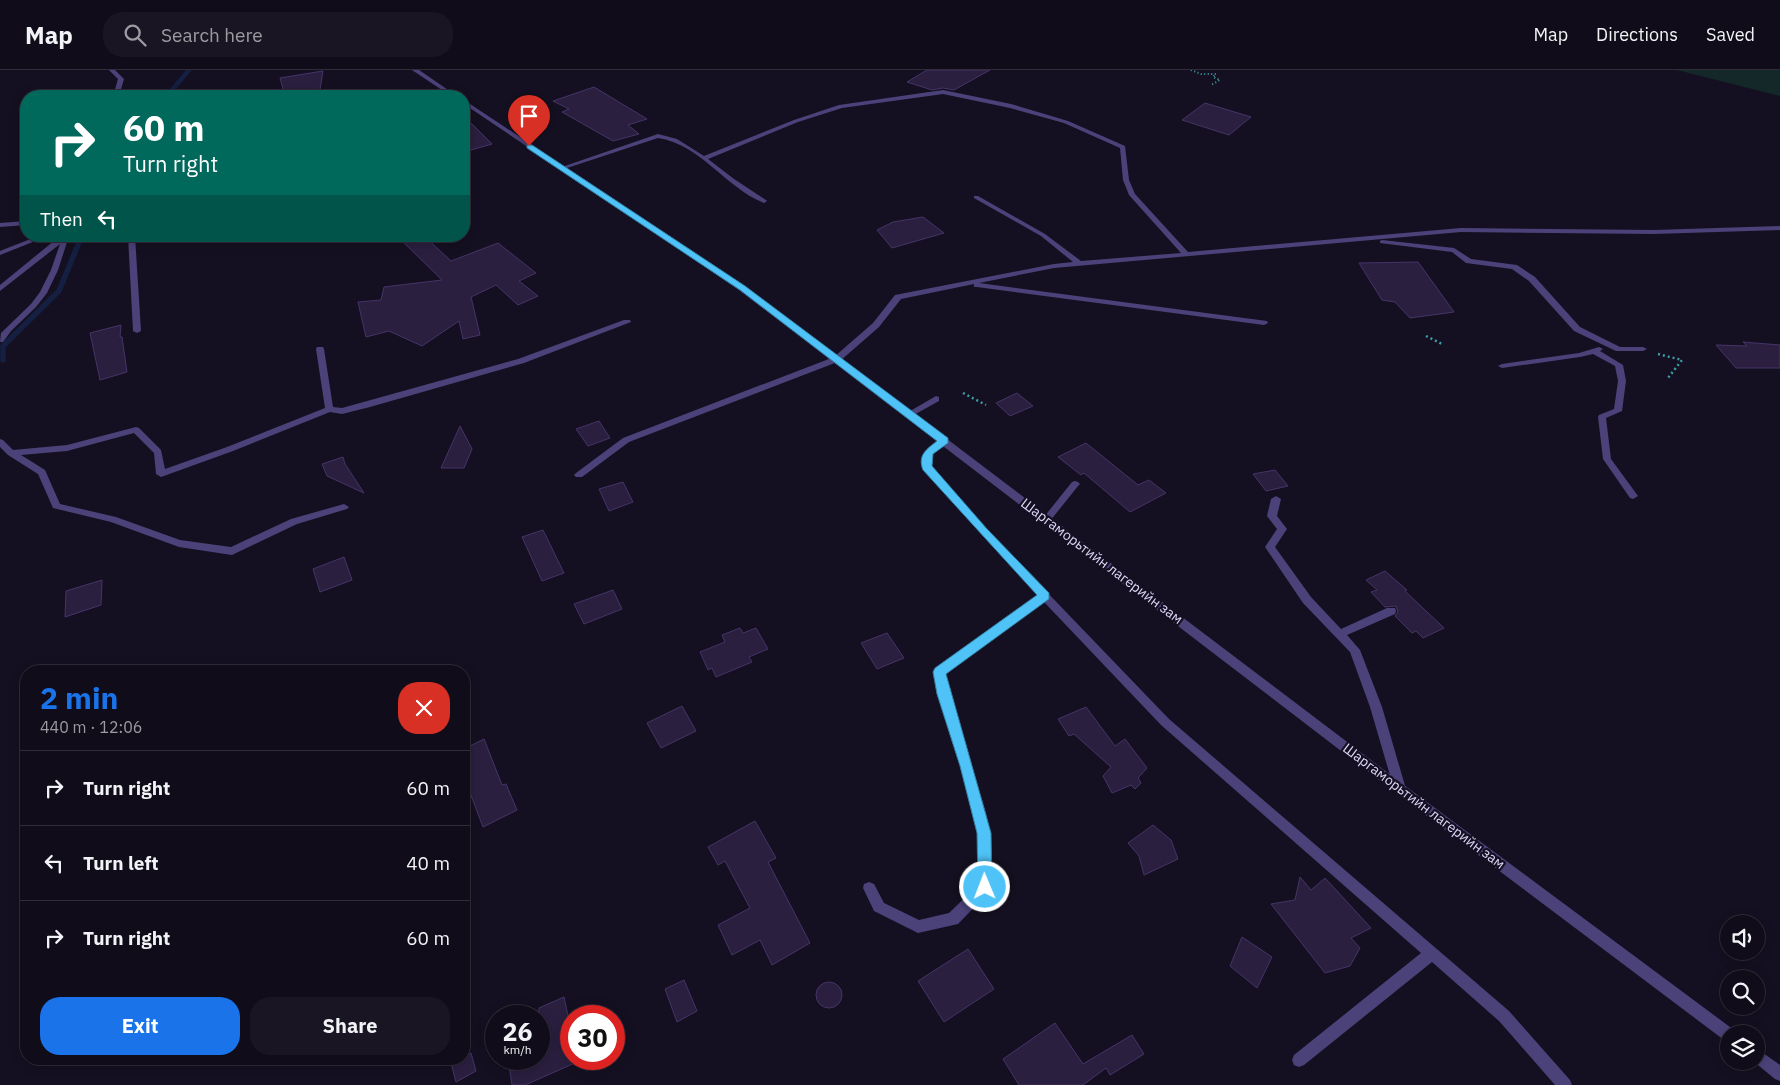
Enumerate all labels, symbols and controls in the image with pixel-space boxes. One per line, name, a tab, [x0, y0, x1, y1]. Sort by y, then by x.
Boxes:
search box	[103, 12, 453, 57]
text: Map	[25, 19, 73, 51]
icon: search	[121, 21, 149, 49]
text: Search here	[161, 23, 263, 47]
text: Map	[1533, 23, 1568, 46]
text: Directions	[1596, 23, 1678, 46]
text: Saved	[1706, 23, 1755, 46]
pin	[508, 95, 550, 146]
icon: arrive	[515, 102, 543, 130]
text: 60 m	[123, 105, 205, 151]
icon: right	[40, 110, 105, 175]
text: Turn right	[123, 149, 218, 178]
icon: left	[93, 205, 121, 233]
text: Then	[40, 207, 83, 231]
street label: Шаргаморьтийн лагерийн зам	[1017, 494, 1187, 628]
text: 2 min	[40, 678, 118, 717]
button: close	[398, 682, 450, 734]
text: 440 m · 12:06	[40, 717, 142, 737]
street label: Шаргаморьтийн лагерийн зам	[1339, 739, 1509, 873]
icon: right	[40, 774, 68, 802]
text: Turn right	[83, 776, 170, 800]
text: 60 m	[406, 776, 450, 800]
icon: left	[40, 849, 68, 877]
text: Turn left	[83, 851, 159, 875]
text: 40 m	[406, 851, 450, 875]
position arrow	[958, 860, 1010, 912]
map controls	[1720, 915, 1765, 1070]
button: sound	[1720, 915, 1765, 960]
icon: right	[40, 924, 68, 952]
text: Turn right	[83, 926, 170, 950]
text: 60 m	[406, 926, 450, 950]
button: search	[1720, 970, 1765, 1015]
button: Exit	[40, 997, 240, 1055]
button: Share	[250, 997, 450, 1055]
speed limit sign: 30	[560, 1005, 625, 1070]
text: 26	[502, 1015, 533, 1048]
button: layers	[1720, 1025, 1765, 1070]
text: km/h	[503, 1042, 532, 1057]

